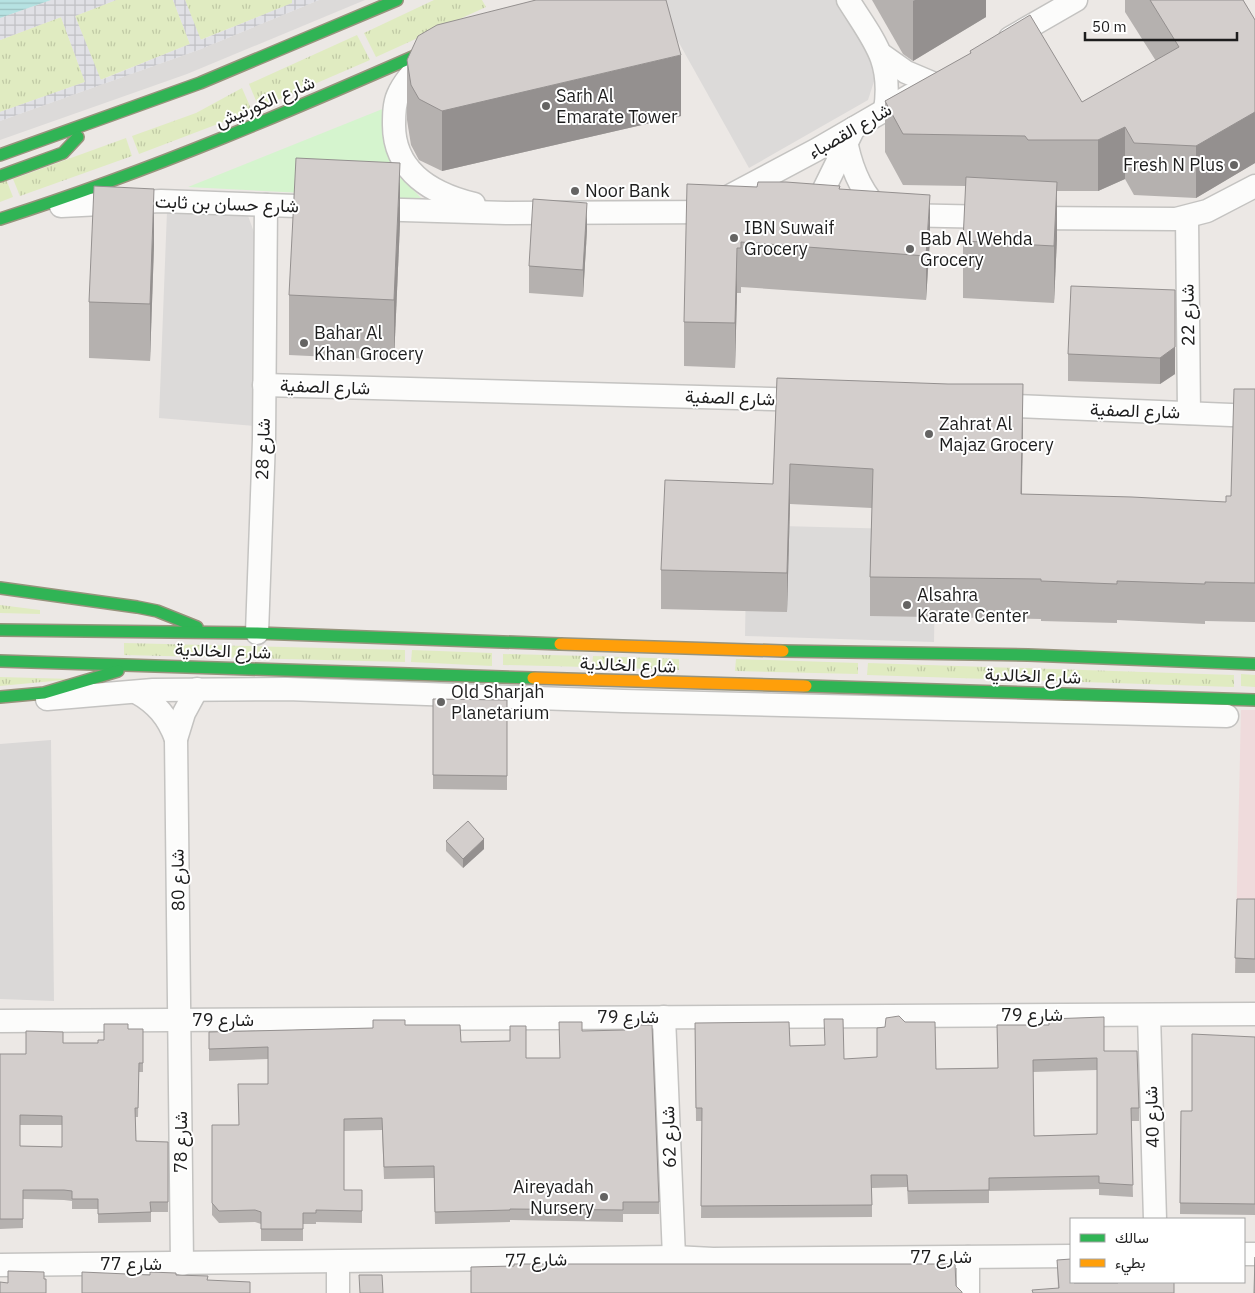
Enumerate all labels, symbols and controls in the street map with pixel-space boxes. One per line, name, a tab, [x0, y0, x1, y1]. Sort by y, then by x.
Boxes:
scale bar	[1085, 10, 1238, 42]
text: 50 m	[1092, 17, 1127, 36]
street label: شارع الكورنيش	[212, 70, 318, 134]
place label: Sarh Al Emarate Tower	[556, 84, 678, 128]
street label: شارع القصباء	[804, 97, 896, 165]
marker: Sarh Al Emarate Tower	[540, 100, 552, 112]
place label: Fresh N Plus	[1123, 153, 1224, 176]
marker: Fresh N Plus	[1228, 159, 1240, 171]
place label: Noor Bank	[585, 179, 670, 202]
marker: Noor Bank	[569, 185, 581, 197]
street label: شارع حسان بن ثابت	[155, 189, 299, 219]
place label: IBN Suwaif Grocery	[744, 216, 834, 260]
place label: Bab Al Wehda Grocery	[920, 227, 1033, 271]
marker: IBN Suwaif Grocery	[728, 232, 740, 244]
marker: Bab Al Wehda Grocery	[904, 243, 916, 255]
street label: شارع 22	[1175, 284, 1201, 346]
place label: Bahar Al Khan Grocery	[314, 321, 423, 365]
marker: Bahar Al Khan Grocery	[298, 337, 310, 349]
street label: شارع الصفية	[280, 373, 370, 401]
street label: شارع الصفية	[685, 384, 775, 412]
street label: شارع الصفية	[1090, 397, 1180, 425]
place label: Zahrat Al Majaz Grocery	[939, 412, 1054, 456]
street label: شارع 28	[250, 418, 276, 480]
marker: Zahrat Al Majaz Grocery	[923, 428, 935, 440]
place label: Alsahra Karate Center	[917, 583, 1029, 627]
marker: Alsahra Karate Center	[901, 599, 913, 611]
street label: شارع الخالدية	[174, 637, 272, 665]
street label: شارع الخالدية	[579, 651, 677, 679]
street label: شارع الخالدية	[984, 662, 1082, 690]
place label: Old Sharjah Planetarium	[451, 680, 550, 724]
marker: Old Sharjah Planetarium	[435, 696, 447, 708]
street label: شارع 80	[165, 849, 191, 911]
street label: شارع 79	[1001, 1003, 1063, 1027]
street label: شارع 79	[597, 1005, 659, 1029]
street label: شارع 79	[192, 1008, 254, 1032]
street label: شارع 40	[1139, 1086, 1165, 1148]
street label: شارع 62	[656, 1106, 682, 1168]
street label: شارع 78	[169, 1111, 193, 1173]
place label: Aireyadah Nursery	[513, 1175, 594, 1219]
marker: Aireyadah Nursery	[598, 1191, 610, 1203]
legend	[1070, 1218, 1245, 1283]
text: سالك	[1115, 1228, 1149, 1247]
street label: شارع 77	[910, 1245, 972, 1269]
street label: شارع 77	[505, 1247, 567, 1273]
street label: شارع 77	[100, 1252, 162, 1276]
text: بطيء	[1115, 1253, 1145, 1276]

